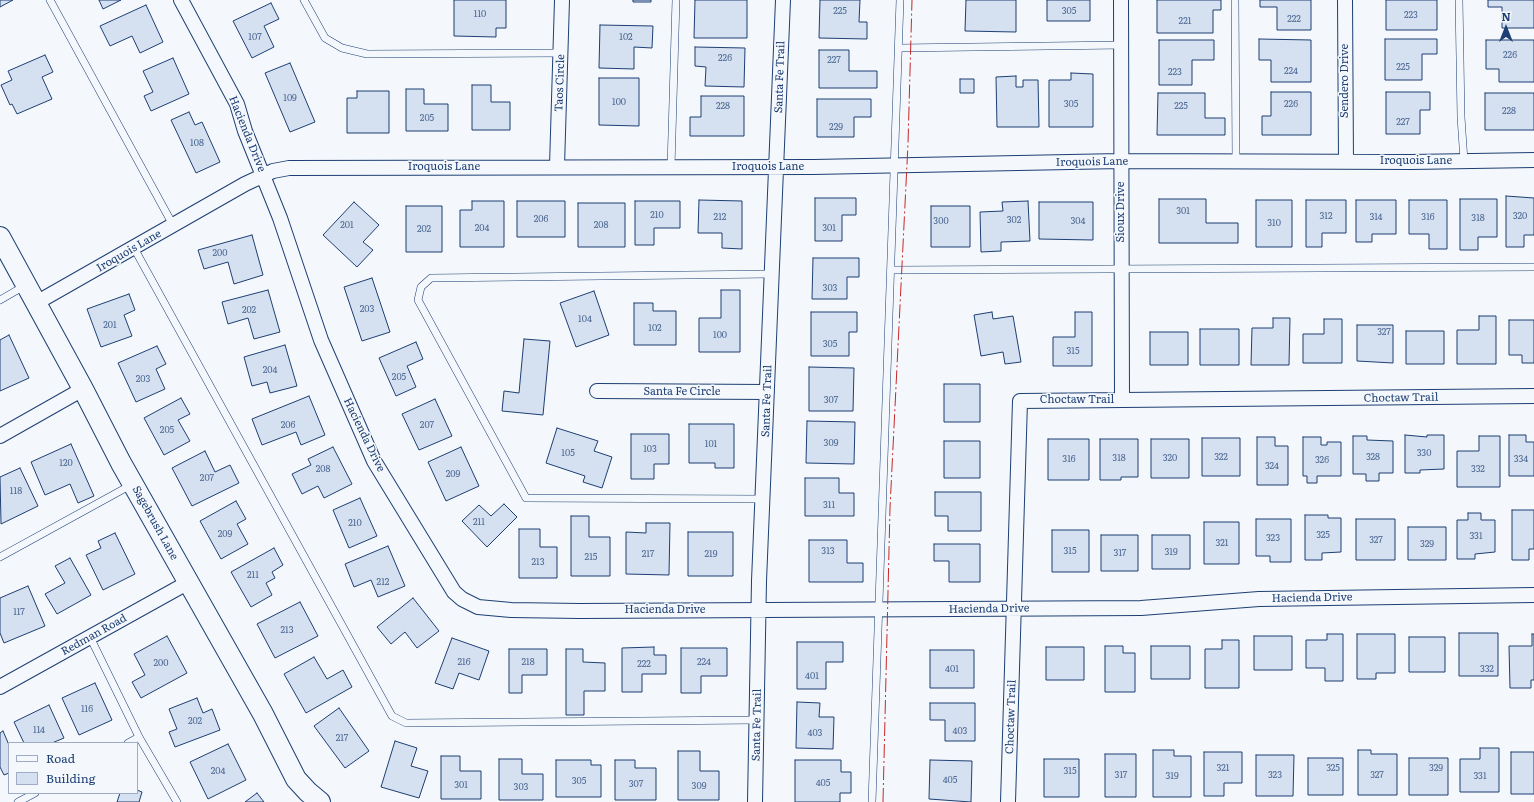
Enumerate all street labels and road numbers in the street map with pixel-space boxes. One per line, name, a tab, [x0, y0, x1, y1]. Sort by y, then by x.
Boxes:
street label: Santa Fe Trail	[772, 41, 788, 113]
street label: Sendero Drive	[1338, 44, 1352, 118]
street label: Taos Circle	[552, 54, 568, 112]
street label: Hacienda Drive	[226, 94, 268, 174]
street label: Iroquois Lane	[1380, 154, 1452, 168]
street label: Iroquois Lane	[1056, 155, 1128, 169]
street label: Iroquois Lane	[408, 160, 480, 174]
street label: Iroquois Lane	[732, 160, 804, 174]
street label: Sioux Drive	[1114, 182, 1128, 242]
street label: Iroquois Lane	[94, 227, 164, 275]
street label: Santa Fe Trail	[759, 365, 775, 437]
street label: Santa Fe Circle	[643, 385, 721, 399]
street label: Choctaw Trail	[1364, 391, 1438, 405]
street label: Choctaw Trail	[1040, 393, 1114, 407]
street label: Hacienda Drive	[340, 396, 388, 474]
street label: Sagebrush Lane	[129, 484, 181, 562]
street label: Hacienda Drive	[1271, 591, 1353, 605]
street label: Hacienda Drive	[948, 602, 1030, 616]
street label: Hacienda Drive	[625, 603, 705, 617]
street label: Redman Road	[59, 612, 129, 658]
street label: Choctaw Trail	[1003, 680, 1019, 754]
street label: Santa Fe Trail	[750, 689, 764, 761]

